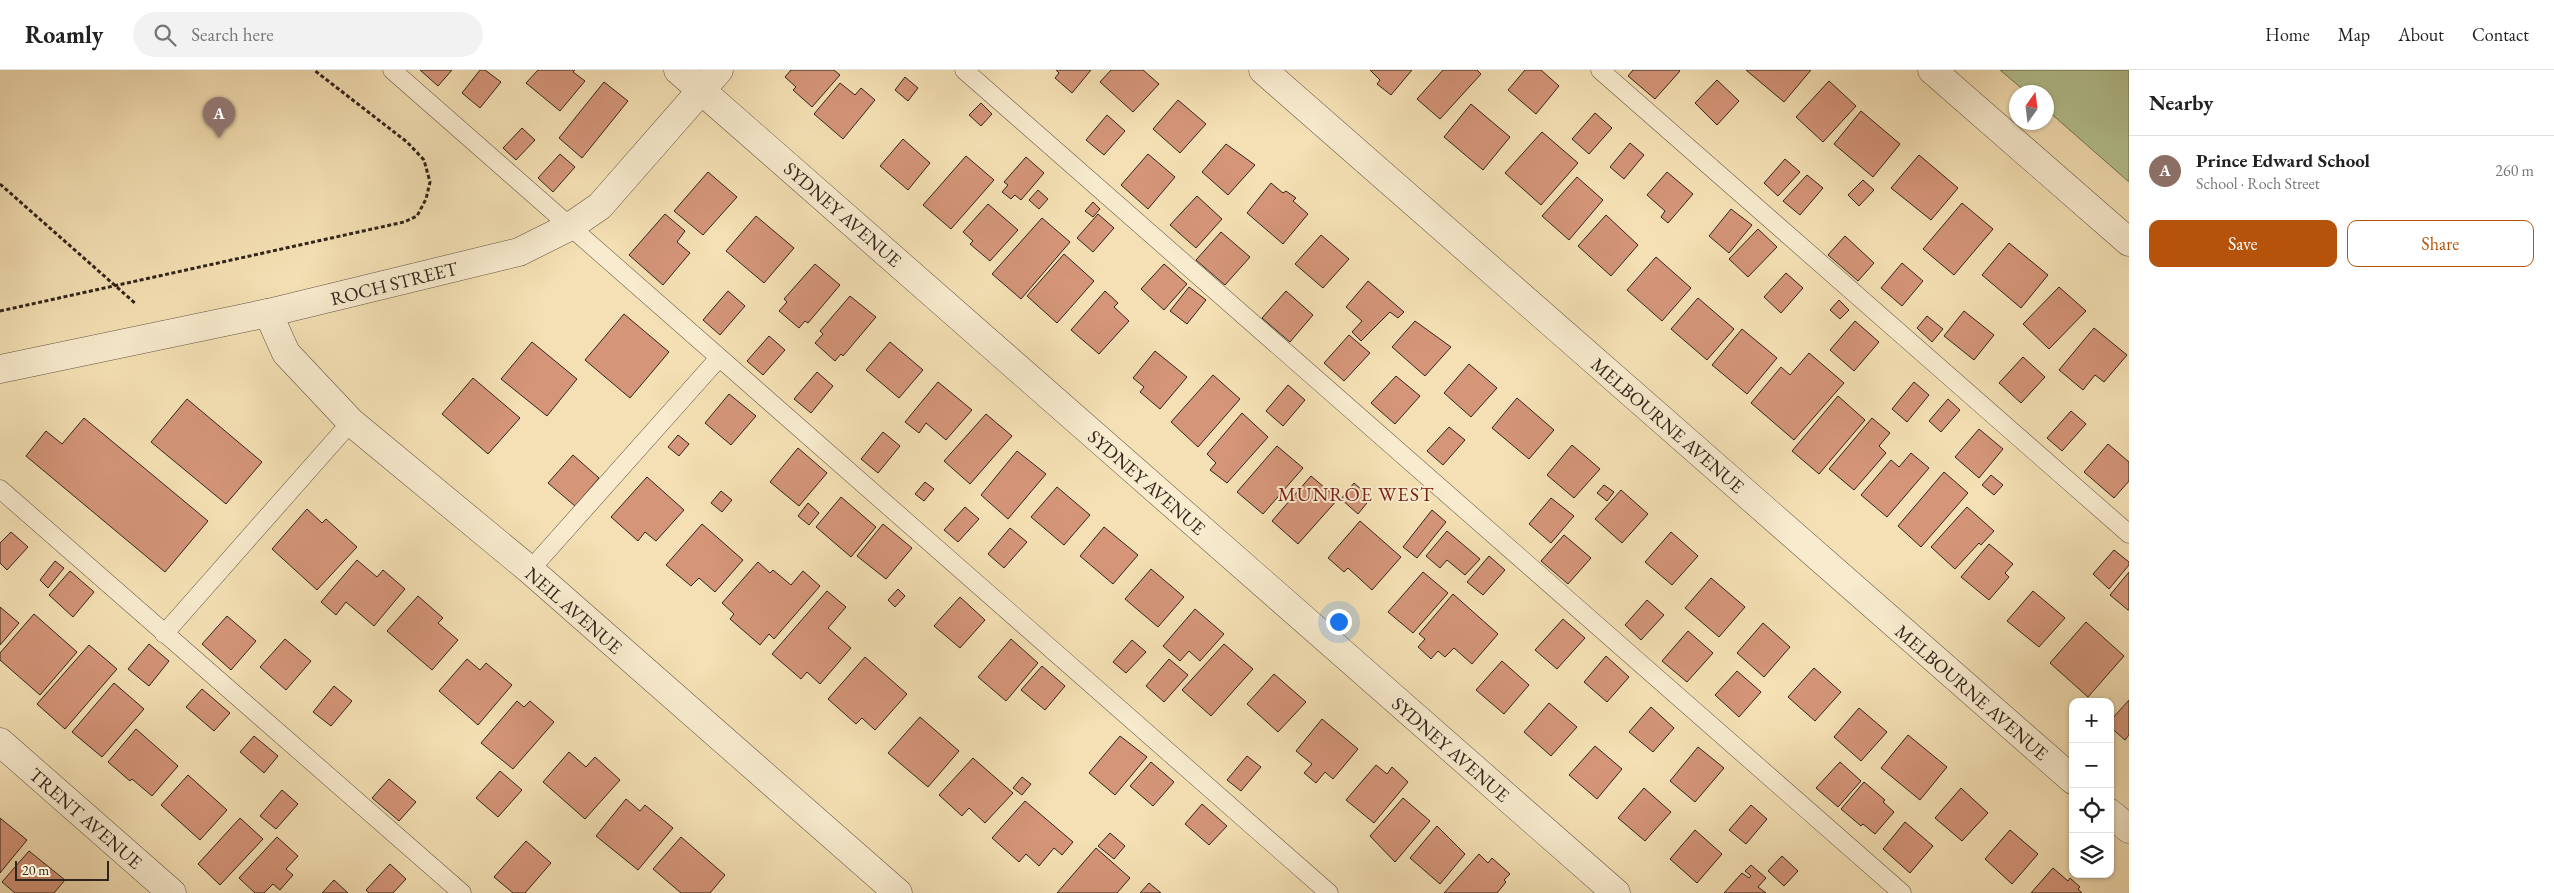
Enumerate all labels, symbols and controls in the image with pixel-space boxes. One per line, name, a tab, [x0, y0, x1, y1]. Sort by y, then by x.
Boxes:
search box	[133, 12, 483, 57]
text: Roamly	[25, 19, 103, 50]
icon: search	[151, 21, 179, 49]
text: Search here	[191, 22, 274, 47]
text: Home	[2265, 23, 2310, 46]
text: Map	[2338, 23, 2370, 46]
text: About	[2398, 23, 2444, 46]
text: Contact	[2472, 23, 2529, 46]
north arrow	[2009, 85, 2054, 130]
text: Nearby	[2149, 89, 2213, 116]
pin: A	[203, 97, 235, 138]
text: Prince Edward School	[2196, 148, 2370, 173]
street label: SYDNEY AVENUE	[778, 156, 907, 273]
text: A	[2159, 160, 2171, 181]
text: 260 m	[2495, 160, 2534, 181]
text: School · Roch Street	[2196, 173, 2320, 194]
button: Save	[2149, 220, 2337, 267]
button: Share	[2347, 220, 2534, 267]
street label: ROCH STREET	[328, 256, 460, 311]
street label: MELBOURNE AVENUE	[1586, 352, 1750, 499]
street label: SYDNEY AVENUE	[1082, 424, 1211, 541]
district label: MUNROE WEST	[1278, 481, 1434, 507]
street label: NEIL AVENUE	[520, 561, 628, 660]
your location	[1326, 609, 1352, 635]
street label: MELBOURNE AVENUE	[1890, 619, 2054, 766]
street label: SYDNEY AVENUE	[1386, 691, 1515, 808]
map controls	[2069, 698, 2114, 878]
button: +	[2069, 698, 2114, 743]
button: −	[2069, 743, 2114, 788]
street label: TRENT AVENUE	[24, 762, 148, 875]
button: locate	[2069, 788, 2114, 833]
button: layers	[2069, 833, 2114, 878]
scale bar	[15, 858, 109, 881]
text: 20 m	[22, 861, 49, 879]

